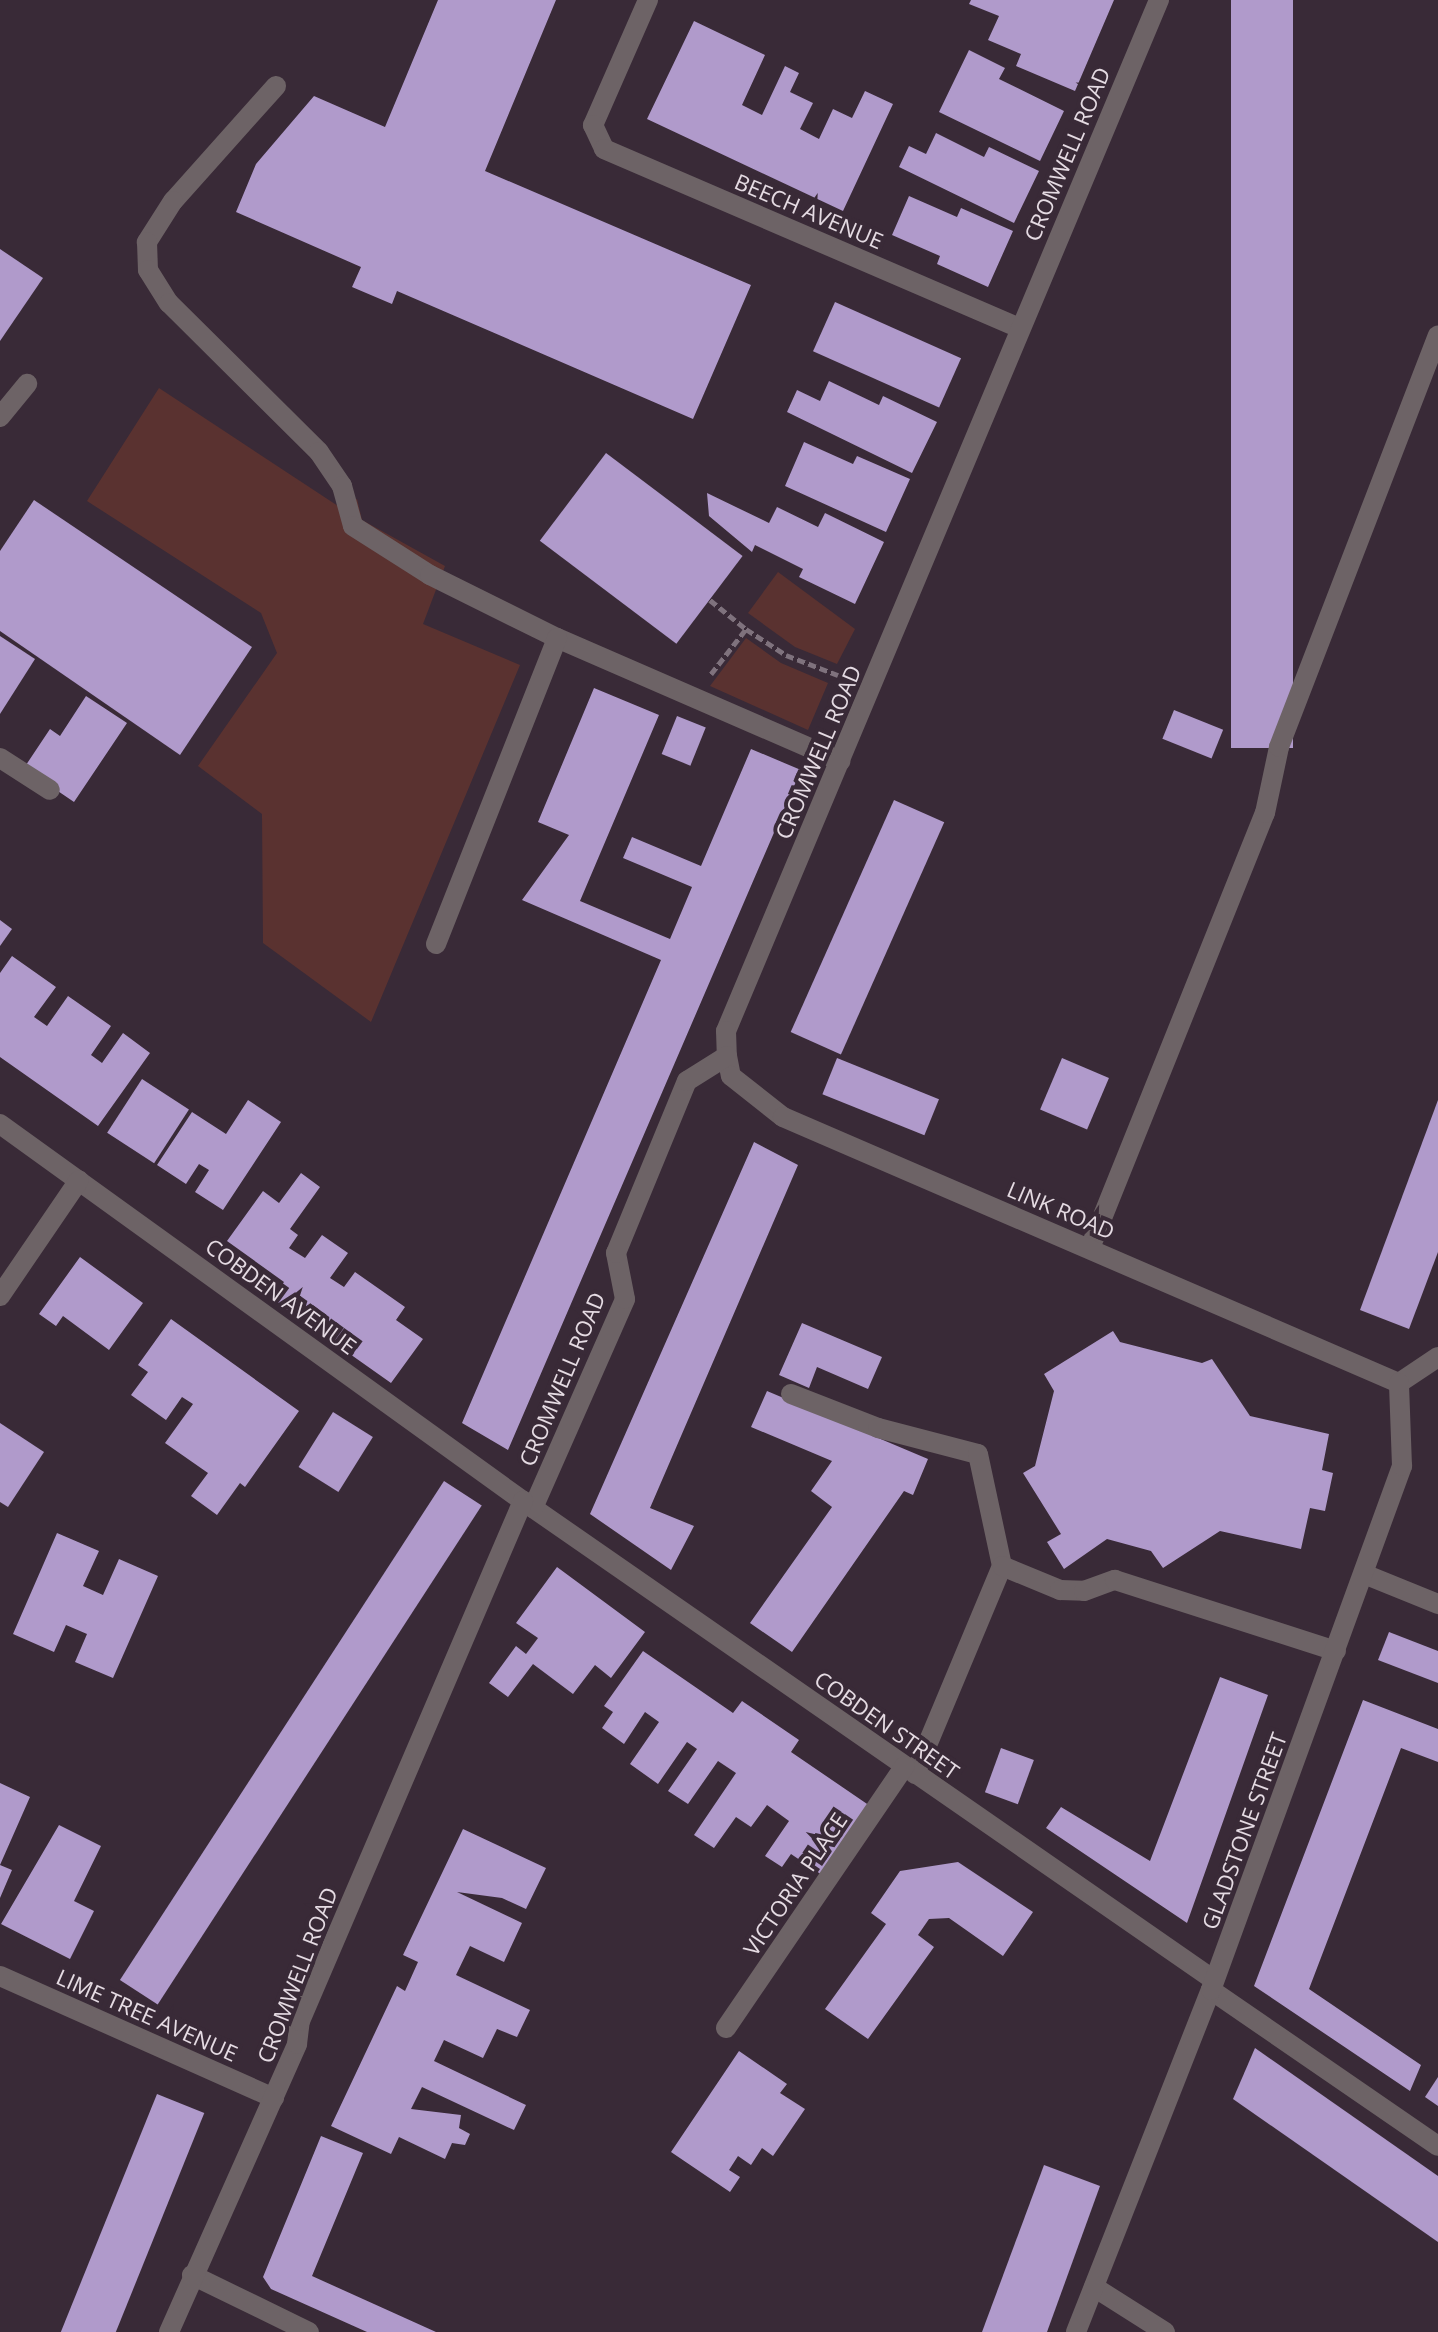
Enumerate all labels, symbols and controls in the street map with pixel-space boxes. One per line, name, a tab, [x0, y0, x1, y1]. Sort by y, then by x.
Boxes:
street label: CROMWELL ROAD	[1018, 63, 1116, 245]
street label: BEECH AVENUE	[731, 168, 887, 254]
street label: CROMWELL ROAD	[769, 661, 867, 843]
street label: LINK ROAD	[1003, 1176, 1119, 1244]
street label: COBDEN AVENUE	[201, 1233, 361, 1359]
street label: CROMWELL ROAD	[513, 1288, 611, 1470]
street label: COBDEN STREET	[810, 1665, 964, 1785]
street label: GLADSTONE STREET	[1196, 1729, 1292, 1933]
street label: VICTORIA PLACE	[738, 1808, 852, 1960]
street label: CROMWELL ROAD	[251, 1883, 343, 2067]
street label: LIME TREE AVENUE	[52, 1963, 242, 2067]

